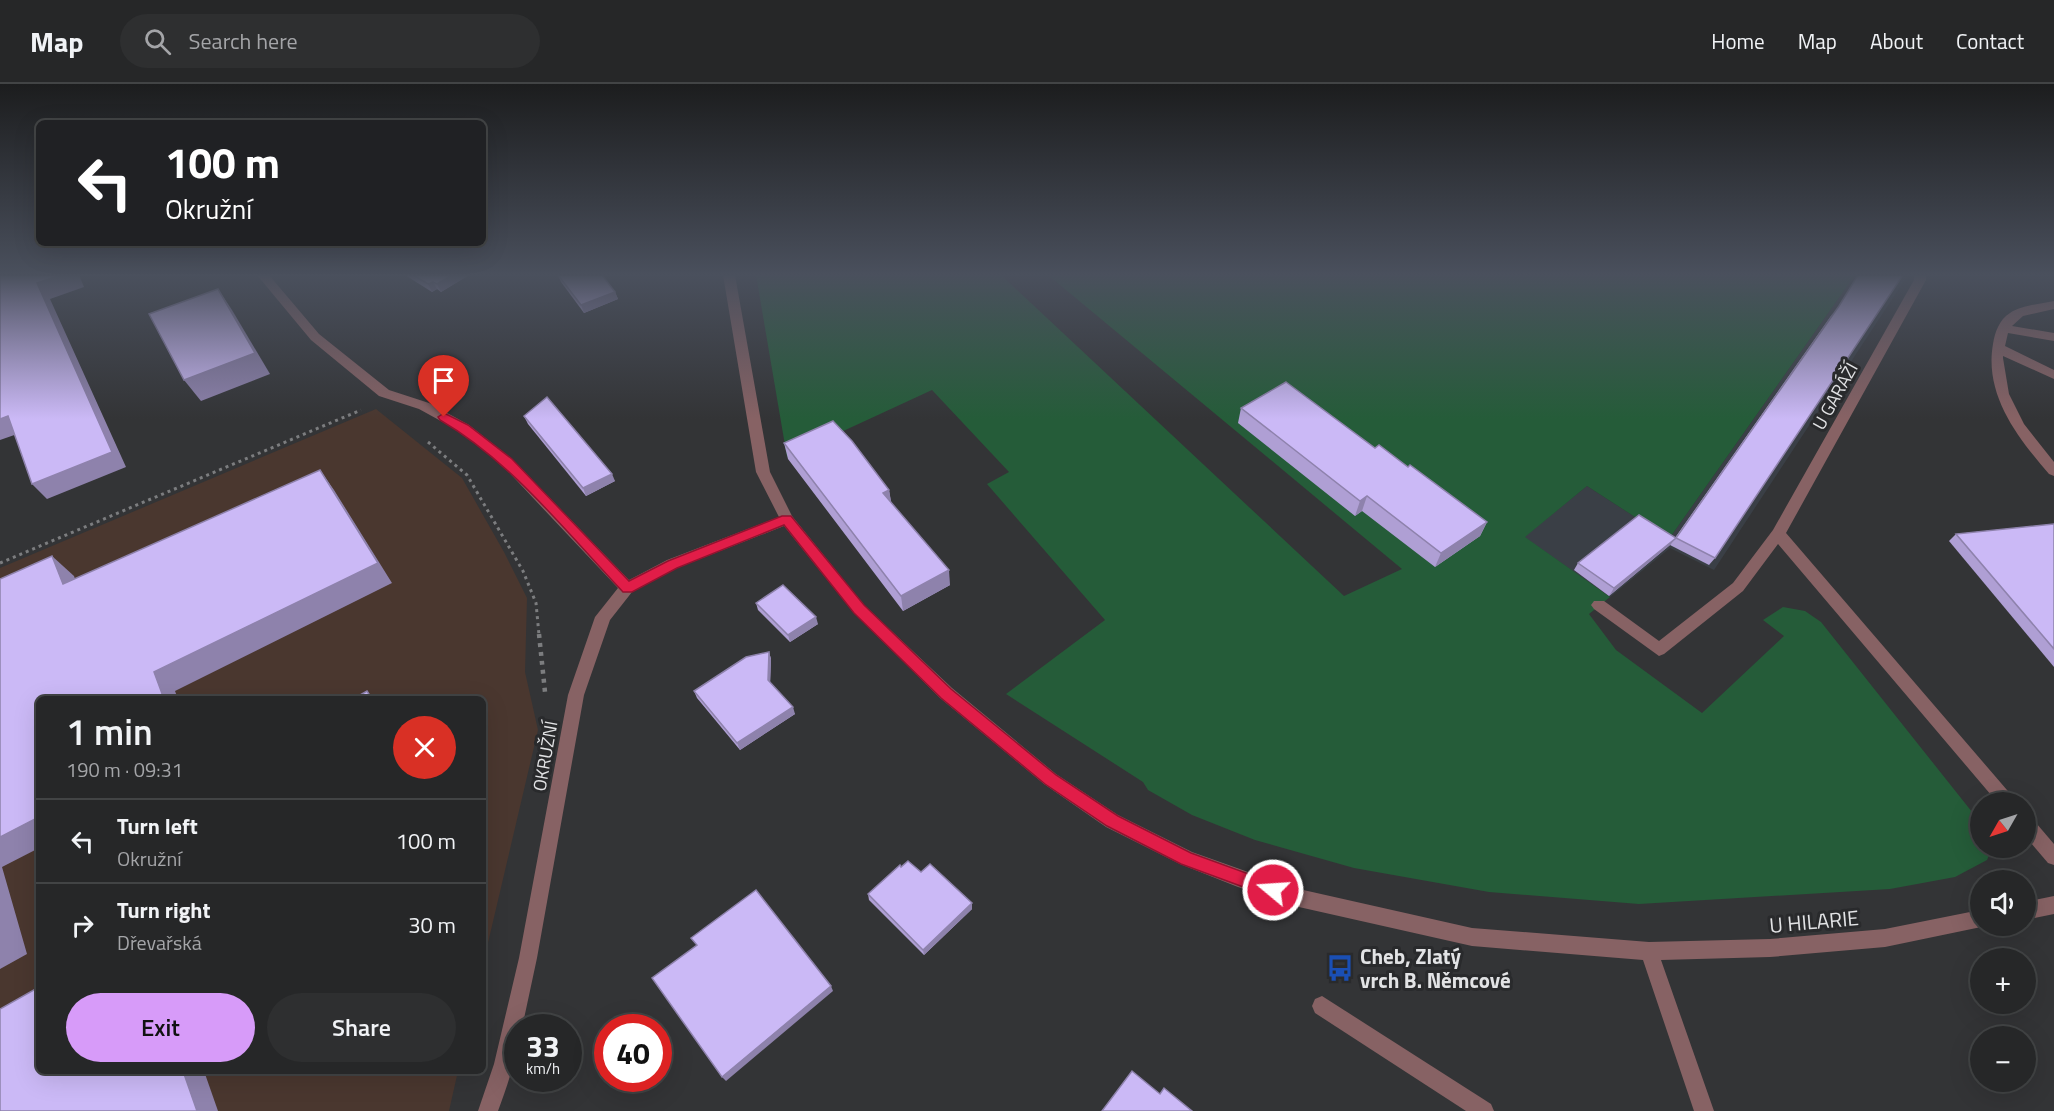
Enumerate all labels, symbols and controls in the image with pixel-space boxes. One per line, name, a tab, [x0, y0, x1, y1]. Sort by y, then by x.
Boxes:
search box	[120, 14, 540, 68]
text: Map	[30, 20, 84, 63]
text: Search here	[189, 24, 298, 58]
icon: search	[141, 25, 174, 58]
text: Home	[1711, 25, 1765, 57]
text: Map	[1798, 25, 1837, 57]
text: About	[1870, 25, 1923, 57]
text: Contact	[1956, 25, 2024, 57]
text: 100 m	[165, 130, 280, 194]
icon: left	[66, 144, 144, 222]
text: Okružní	[165, 188, 252, 229]
pin	[418, 355, 469, 417]
street label: U GARÁŽÍ	[1805, 357, 1865, 435]
icon: arrive	[427, 364, 460, 397]
text: 1 min	[66, 704, 153, 759]
button: close	[393, 716, 456, 779]
street label: OKRUŽNÍ	[526, 718, 565, 793]
text: 190 m · 09:31	[66, 754, 183, 785]
north arrow	[1970, 792, 2036, 858]
map controls	[1970, 792, 2036, 1092]
text: Turn left	[117, 809, 198, 843]
text: 100 m	[396, 824, 456, 858]
icon: left	[66, 825, 99, 858]
text: Okružní	[117, 843, 182, 874]
position arrow	[1241, 858, 1305, 922]
button: sound	[1970, 870, 2036, 936]
text: Turn right	[117, 893, 211, 927]
street label: U HILARIE	[1768, 901, 1860, 941]
text: 30 m	[408, 908, 456, 942]
icon: right	[66, 909, 99, 942]
text: Dřevařská	[117, 927, 202, 958]
place label: Cheb, Zlatý vrch B. Němcové	[1360, 940, 1511, 996]
button: +	[1970, 948, 2036, 1014]
bus stop icon: Cheb, Zlatý vrch B. Němcové	[1325, 953, 1355, 983]
button: Exit	[66, 993, 255, 1062]
button: Share	[267, 993, 456, 1062]
speed limit sign: 40	[594, 1014, 672, 1092]
text: 33	[526, 1023, 560, 1069]
button: −	[1970, 1026, 2036, 1092]
text: km/h	[526, 1057, 560, 1080]

